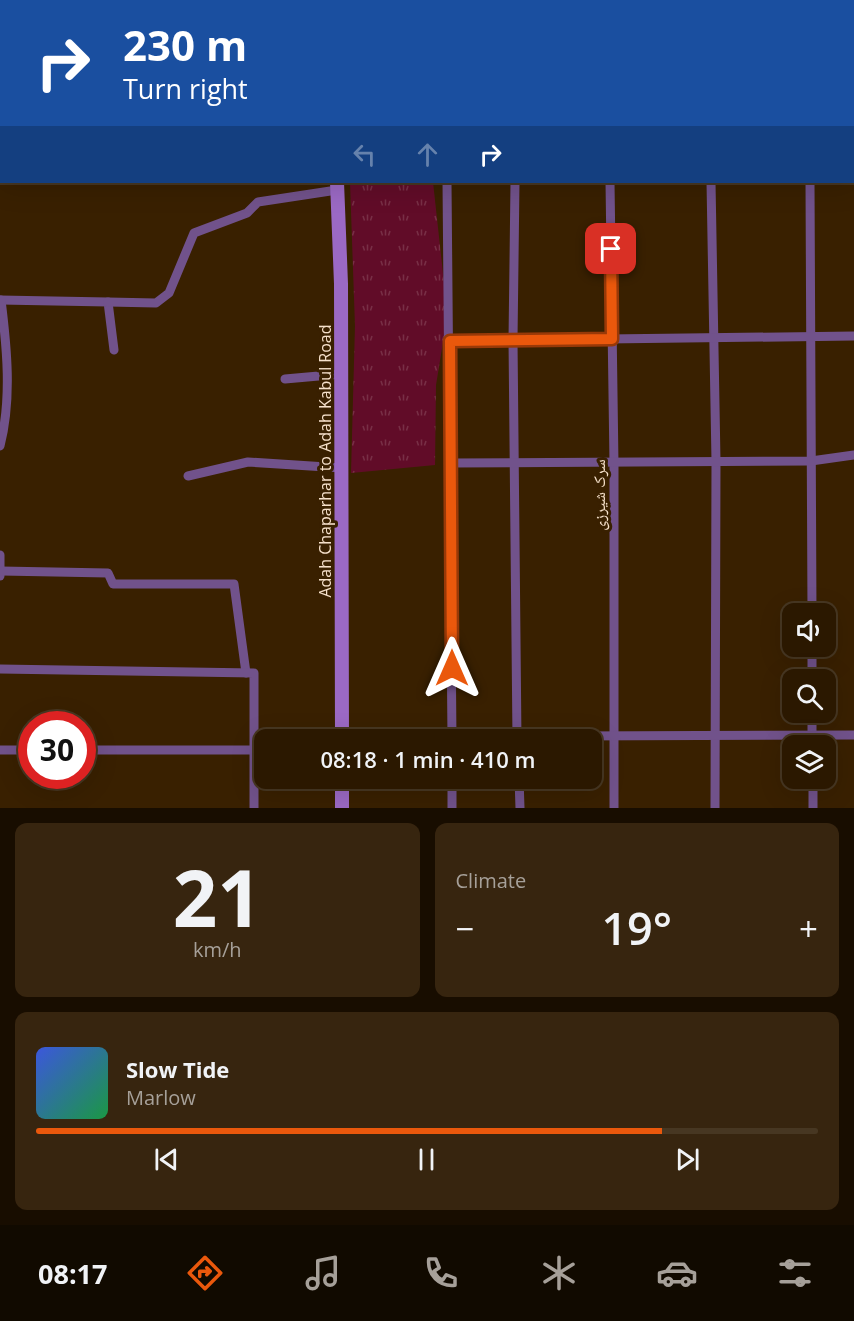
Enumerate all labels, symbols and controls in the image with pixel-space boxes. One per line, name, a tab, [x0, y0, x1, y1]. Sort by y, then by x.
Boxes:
text: 230 m	[123, 16, 247, 73]
icon: right	[24, 24, 102, 102]
text: Turn right	[123, 70, 248, 107]
icon: left	[348, 138, 381, 171]
icon: ahead	[411, 138, 444, 171]
icon: right	[474, 138, 507, 171]
pin	[585, 223, 636, 274]
icon: arrive	[594, 232, 627, 265]
street label: Adah Chaparhar to Adah Kabul Road	[314, 324, 336, 598]
street label: سرک شیرزی	[588, 459, 610, 531]
map controls	[782, 603, 836, 789]
button: sound	[782, 603, 836, 657]
position arrow	[420, 636, 484, 700]
button: search	[782, 669, 836, 723]
speed limit sign: 30	[18, 711, 96, 789]
button: layers	[782, 735, 836, 789]
text: 08:18 · 1 min · 410 m	[320, 744, 536, 774]
text: 21	[173, 844, 262, 950]
text: Climate	[456, 867, 526, 894]
text: 19°	[601, 897, 672, 958]
text: −	[456, 906, 474, 951]
text: +	[799, 906, 818, 951]
text: km/h	[193, 936, 242, 963]
text: Slow Tide	[126, 1054, 229, 1084]
text: Marlow	[126, 1084, 196, 1111]
icon: previous	[150, 1143, 183, 1176]
icon: pause	[410, 1143, 443, 1176]
icon: next	[671, 1143, 704, 1176]
icon: directions	[184, 1252, 226, 1294]
icon: music	[302, 1252, 344, 1294]
icon: phone	[420, 1252, 462, 1294]
icon: climate	[538, 1252, 580, 1294]
icon: car	[656, 1252, 698, 1294]
icon: filters	[774, 1252, 816, 1294]
text: 08:17	[38, 1255, 107, 1292]

